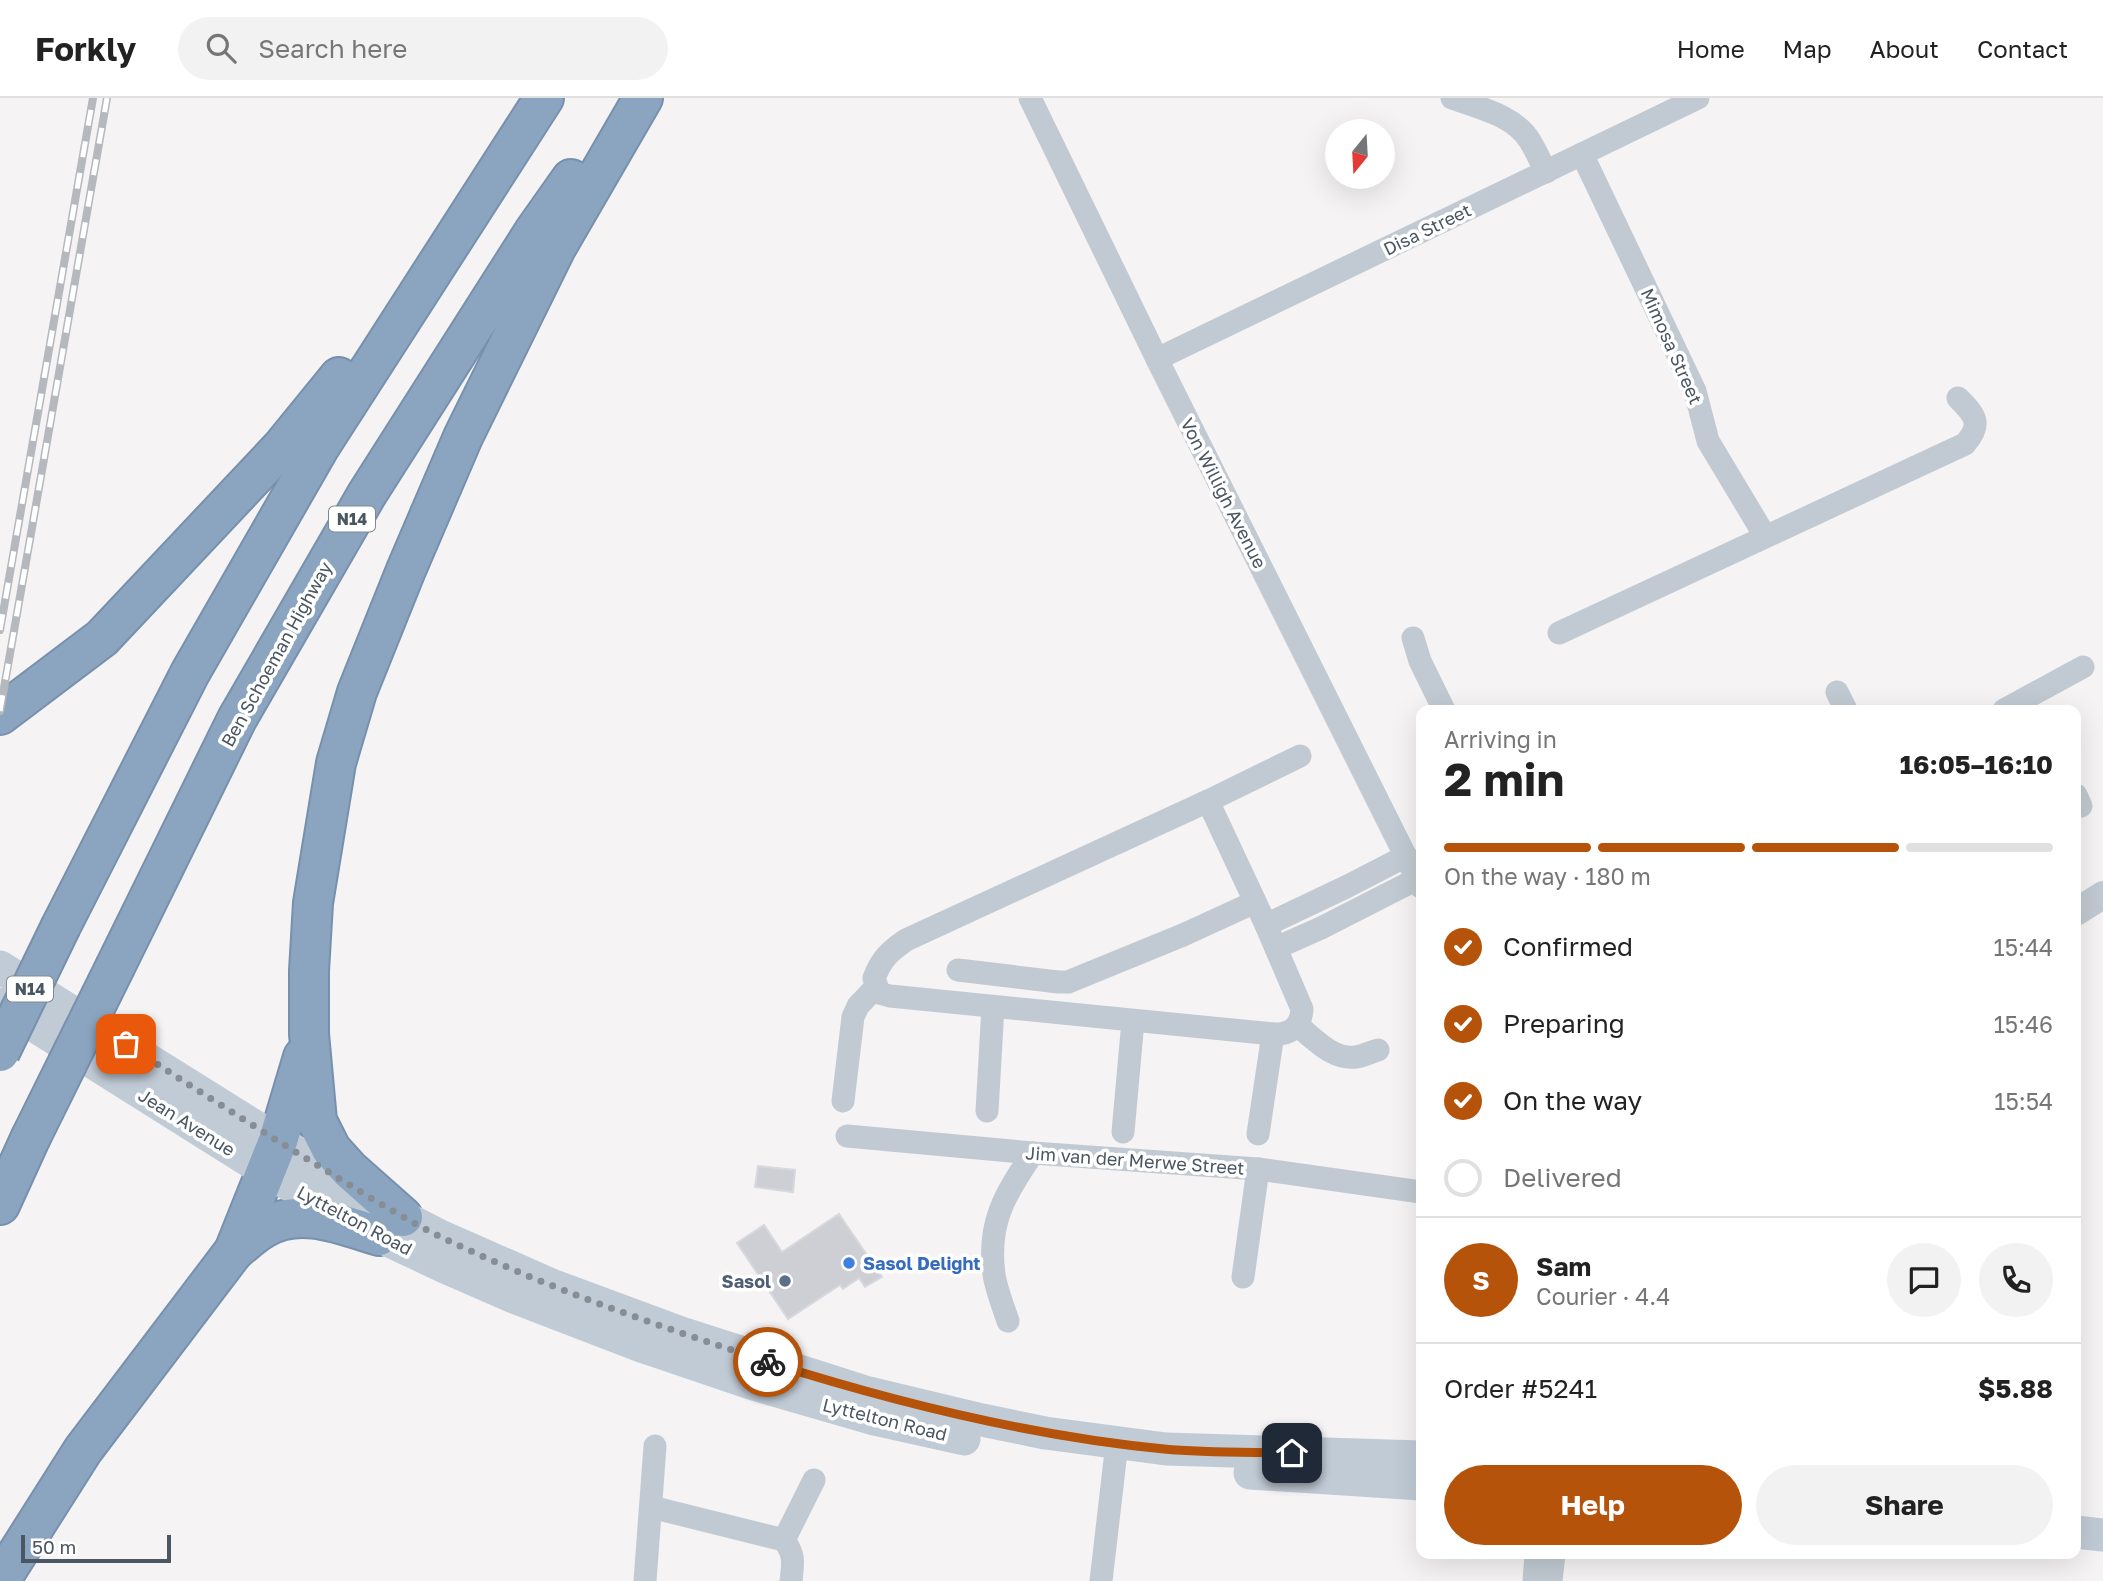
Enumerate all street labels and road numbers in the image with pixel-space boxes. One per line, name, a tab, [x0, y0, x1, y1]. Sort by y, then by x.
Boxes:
street label: Disa Street	[1380, 198, 1474, 260]
street label: Mimosa Street	[1637, 285, 1707, 407]
street label: Von Willigh Avenue	[1177, 414, 1271, 572]
road number: N14	[329, 506, 375, 532]
street label: Ben Schoeman Highway	[216, 558, 336, 750]
road number: N14	[7, 976, 53, 1002]
street label: Jean Avenue	[135, 1084, 239, 1160]
street label: Jim van der Merwe Street	[1025, 1141, 1245, 1179]
street label: Lyttelton Road	[294, 1180, 416, 1260]
street label: Lyttelton Road	[821, 1393, 949, 1445]

